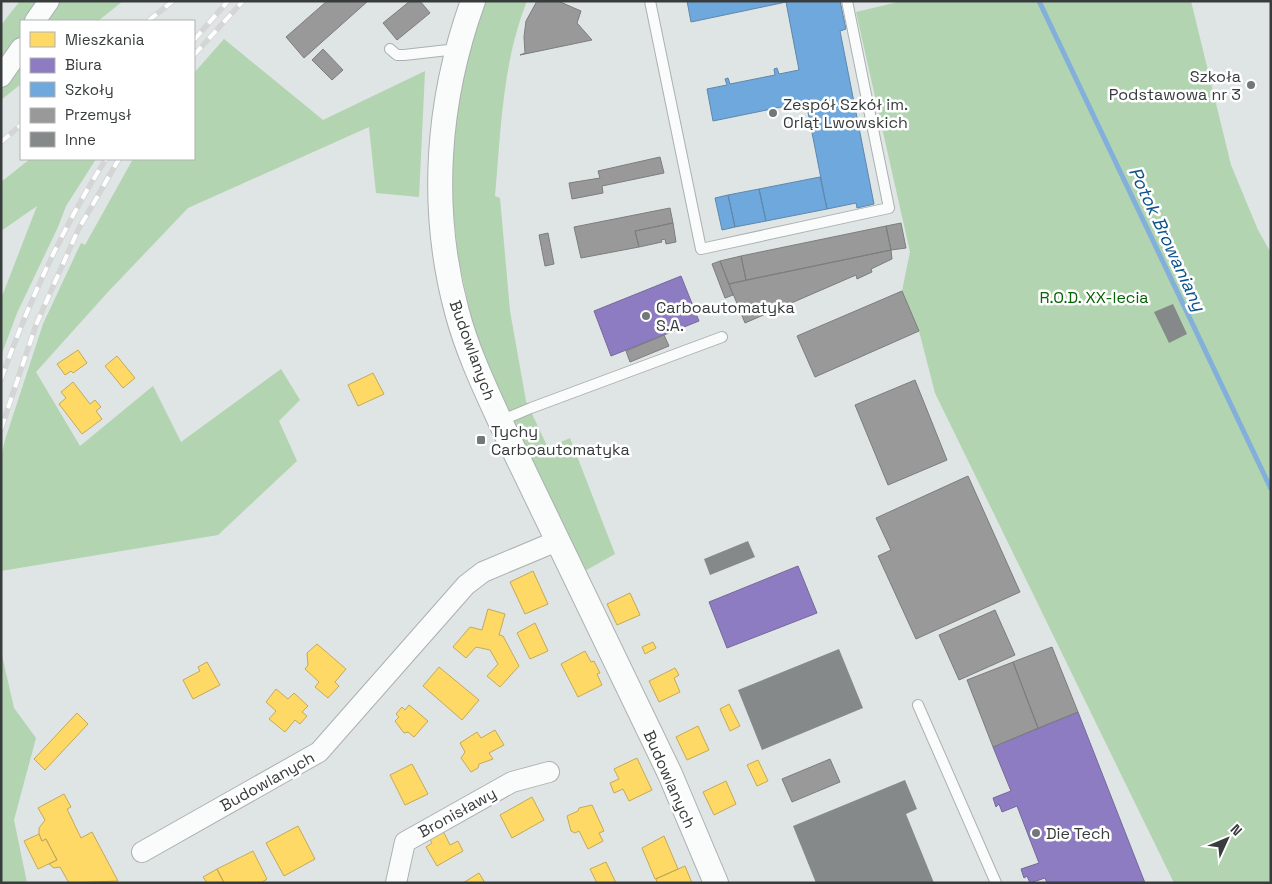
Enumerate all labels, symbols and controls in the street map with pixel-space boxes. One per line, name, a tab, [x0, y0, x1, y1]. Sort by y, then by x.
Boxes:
legend	[20, 20, 195, 160]
text: Mieszkania	[65, 30, 145, 49]
text: Biura	[65, 55, 102, 74]
place label: Szkoła Podstawowa nr 3	[1109, 66, 1241, 105]
marker: Szkoła Podstawowa nr 3	[1245, 79, 1257, 91]
text: Szkoły	[65, 80, 114, 99]
place label: Zespół Szkół im. Orląt Lwowskich	[783, 94, 908, 133]
text: Przemysł	[65, 105, 132, 124]
marker: Zespół Szkół im. Orląt Lwowskich	[767, 107, 779, 119]
text: Inne	[65, 130, 96, 149]
water label: Potok Browaniany	[1124, 163, 1211, 315]
park label: R.O.D. XX-lecia	[1039, 287, 1149, 308]
street label: Budowlanych	[445, 297, 500, 403]
place label: Carboautomatyka S.A.	[656, 297, 795, 336]
marker: Carboautomatyka S.A.	[640, 310, 652, 322]
place label: Tychy Carboautomatyka	[491, 421, 630, 460]
marker: Tychy Carboautomatyka	[475, 434, 487, 446]
street label: Budowlanych	[639, 727, 701, 832]
street label: Budowlanych	[216, 747, 318, 816]
street label: Bronisławy	[415, 782, 500, 842]
north arrow	[1202, 814, 1252, 864]
text: N	[1227, 820, 1246, 840]
place label: Die Tech	[1046, 823, 1110, 844]
marker: Die Tech	[1030, 827, 1042, 839]

